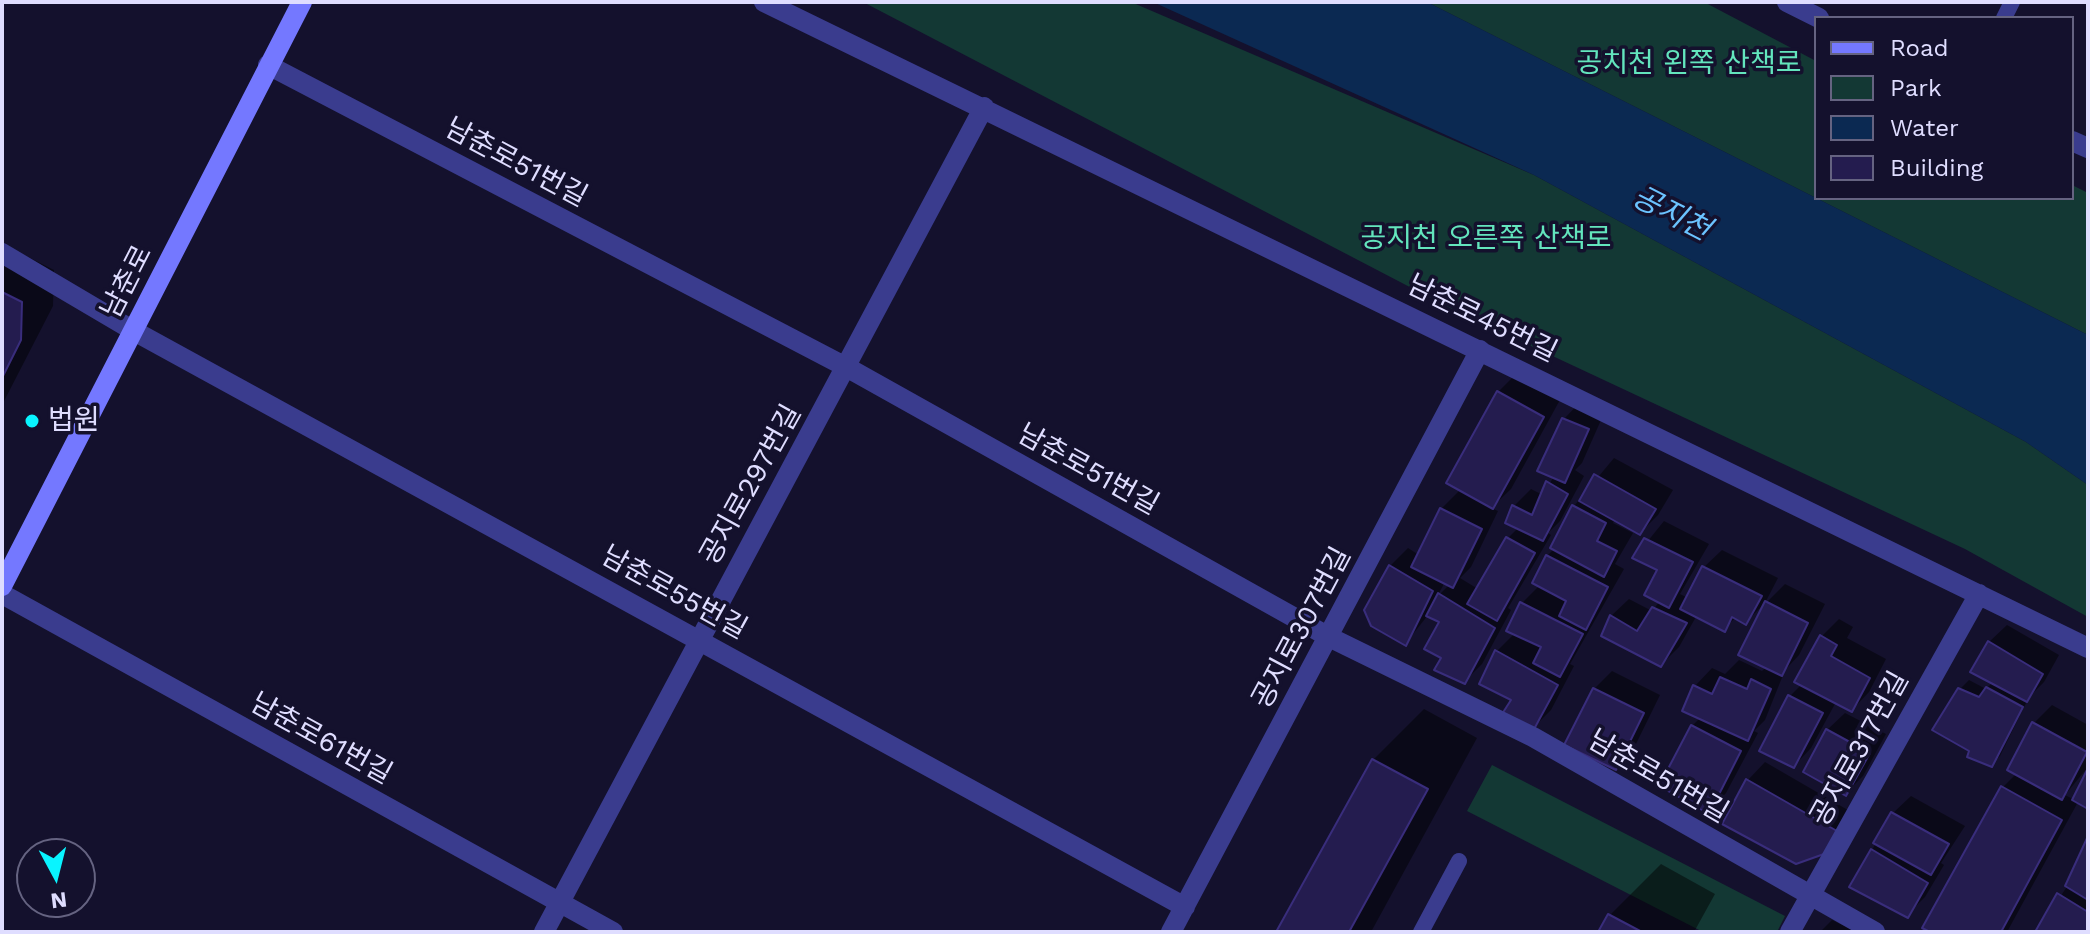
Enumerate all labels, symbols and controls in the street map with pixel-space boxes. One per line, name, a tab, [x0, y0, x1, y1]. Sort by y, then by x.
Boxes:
legend	[1814, 16, 2074, 200]
text: Road	[1890, 34, 1949, 62]
park label: 공치천 왼쪽 산책로	[1576, 47, 1802, 81]
text: Park	[1890, 74, 1942, 102]
street label: 남춘로51번길	[439, 112, 593, 214]
text: Water	[1890, 114, 1959, 142]
text: Building	[1890, 154, 1983, 182]
water label: 공지천	[1626, 179, 1716, 249]
park label: 공지천 오른쪽 산책로	[1361, 222, 1611, 256]
street label: 남춘로	[94, 240, 160, 324]
street label: 남춘로45번길	[1402, 268, 1562, 370]
street label: 공지로297번길	[693, 399, 809, 571]
place label: 법원	[48, 404, 100, 438]
marker: 법원	[23, 412, 41, 430]
street label: 남춘로51번길	[1012, 417, 1164, 523]
street label: 남춘로55번길	[595, 539, 753, 647]
street label: 공지로307번길	[1245, 542, 1359, 714]
street label: 공지로317번길	[1804, 666, 1916, 832]
street label: 남춘로61번길	[244, 686, 398, 792]
street label: 남춘로51번길	[1582, 723, 1734, 831]
north arrow	[16, 838, 96, 918]
text: N	[49, 887, 68, 914]

